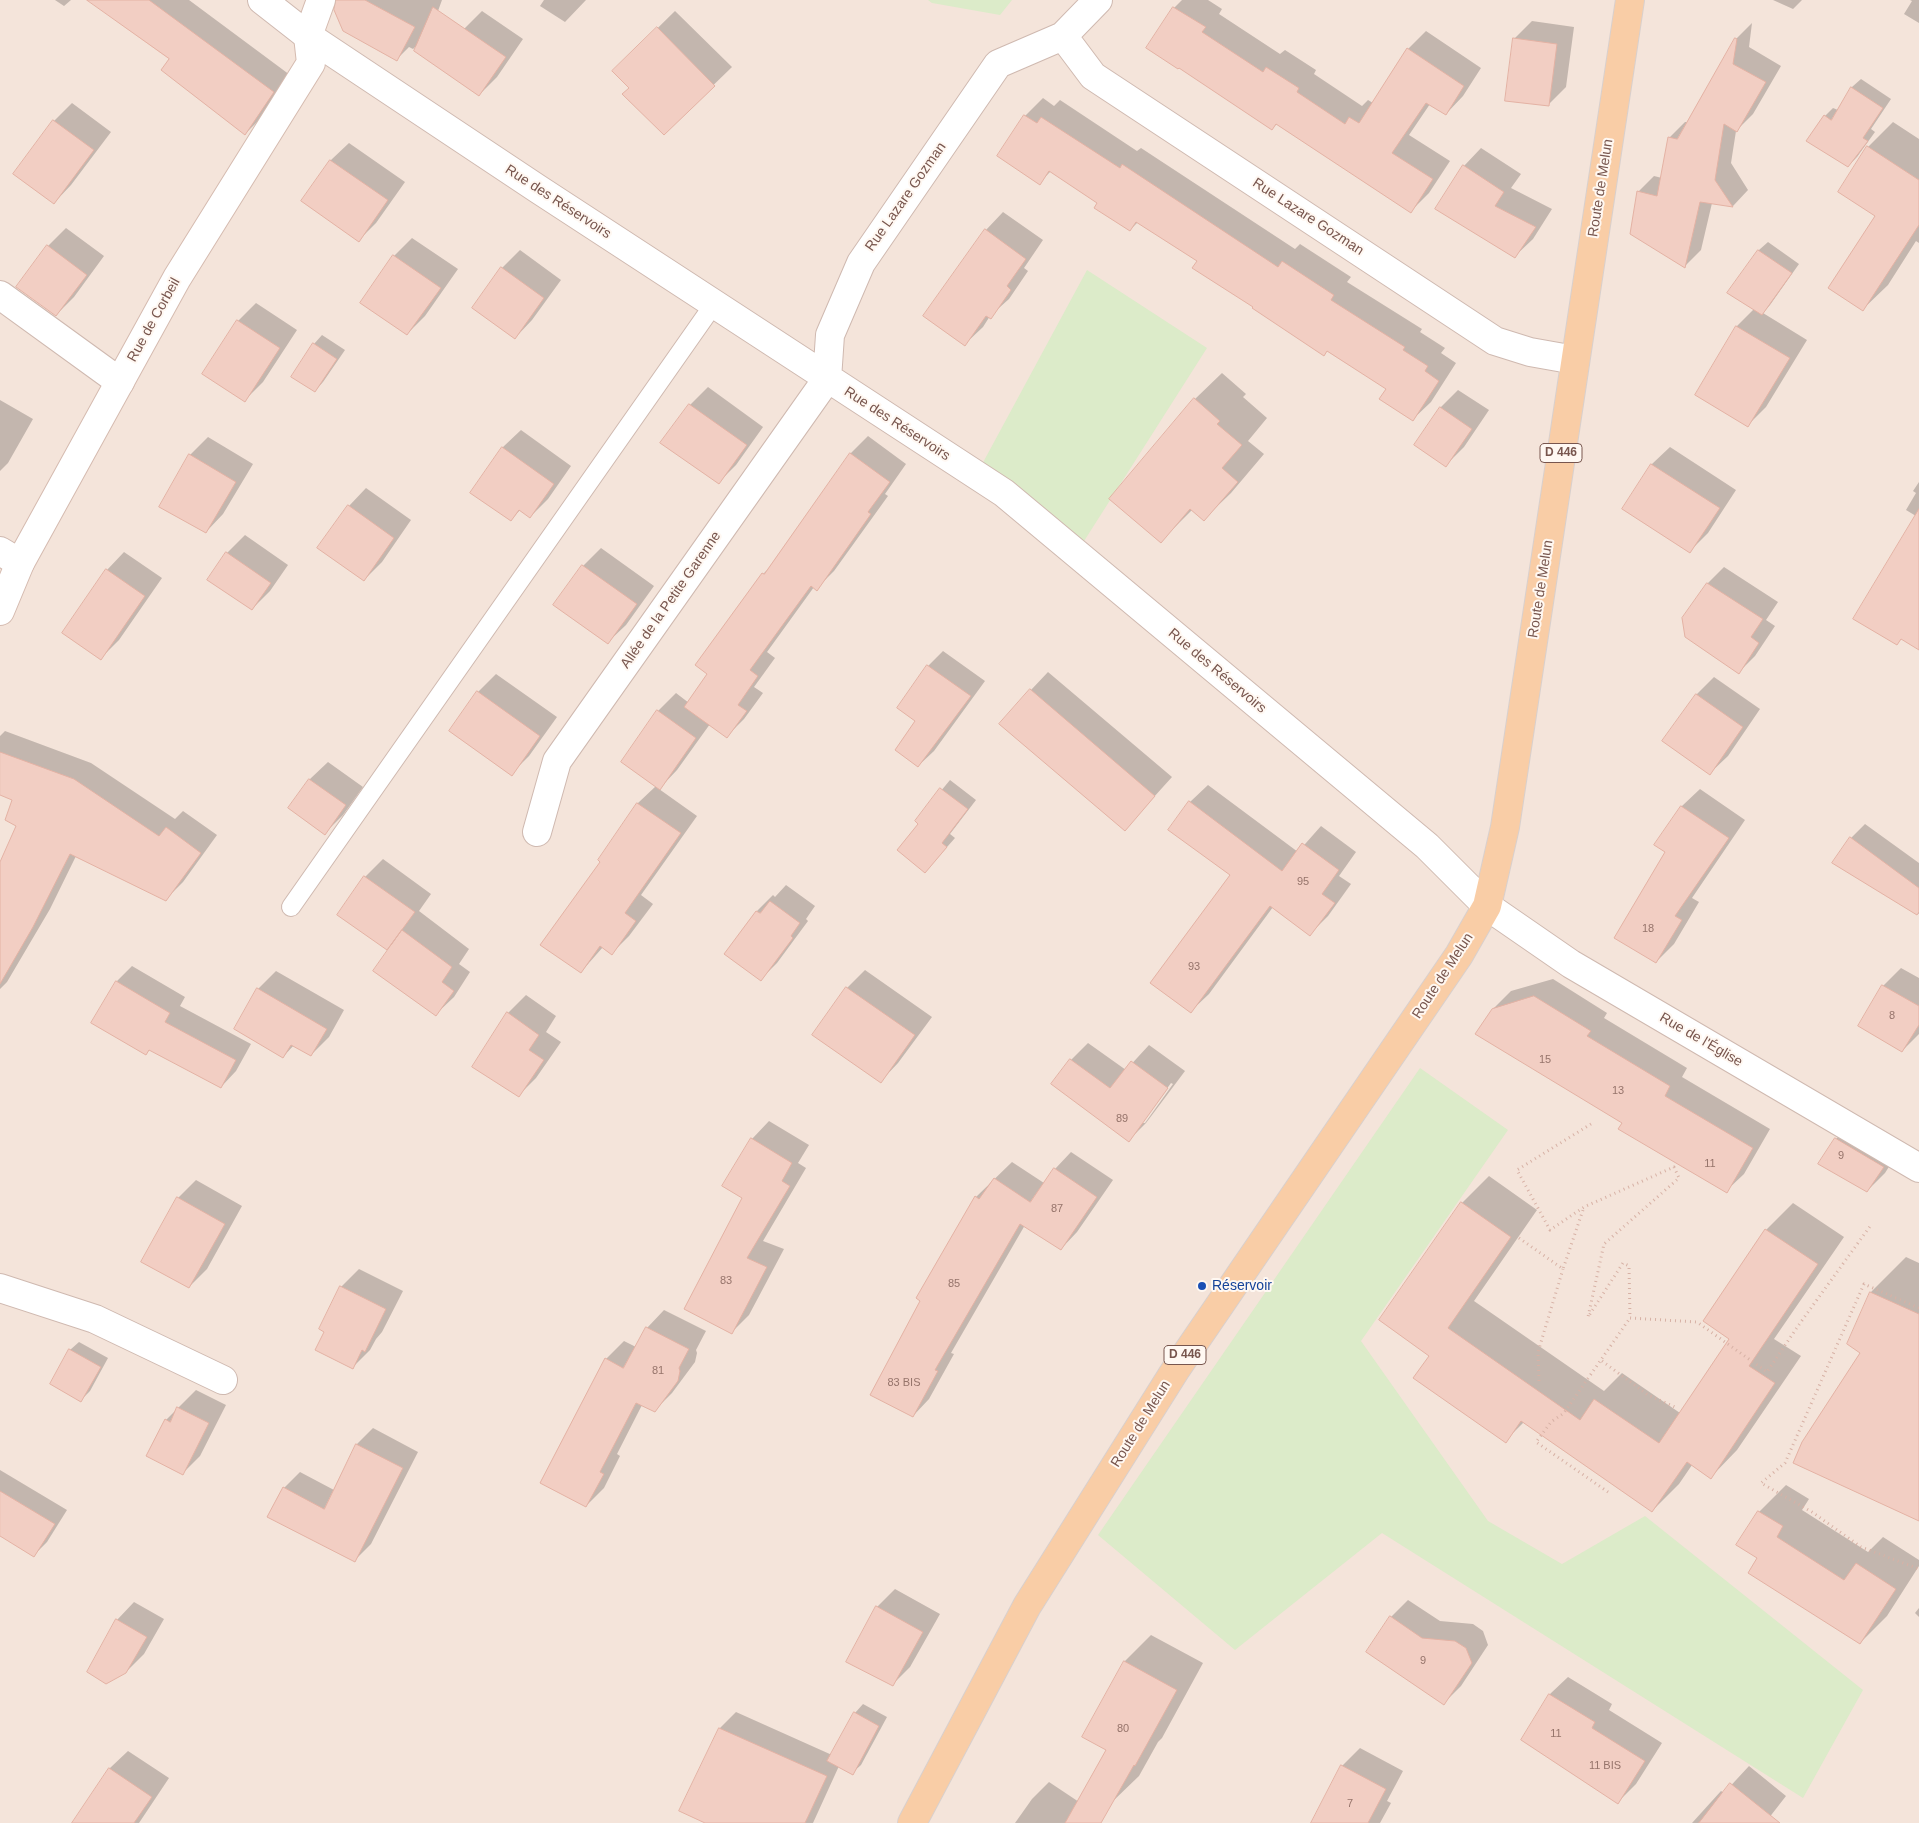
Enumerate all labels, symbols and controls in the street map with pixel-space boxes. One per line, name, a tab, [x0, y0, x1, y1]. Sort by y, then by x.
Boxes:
street label: Route de Melun	[1585, 138, 1617, 238]
street label: Rue Lazare Gozman	[862, 139, 950, 255]
street label: Rue des Réservoirs	[502, 161, 614, 243]
street label: Rue Lazare Gozman	[1249, 175, 1367, 259]
street label: Rue de Corbeil	[124, 275, 184, 365]
street label: Rue des Réservoirs	[841, 383, 953, 465]
road number: D 446	[1540, 443, 1582, 462]
street label: Allée de la Petite Garenne	[617, 528, 725, 672]
street label: Route de Melun	[1525, 539, 1557, 639]
street label: Rue des Réservoirs	[1165, 625, 1269, 717]
house number: 95	[1297, 875, 1309, 889]
house number: 18	[1642, 922, 1654, 936]
street label: Route de Melun	[1409, 930, 1477, 1022]
house number: 93	[1188, 960, 1200, 974]
street label: Rue de l'Église	[1657, 1009, 1745, 1071]
house number: 8	[1889, 1009, 1895, 1023]
house number: 15	[1539, 1053, 1551, 1067]
house number: 13	[1612, 1084, 1624, 1098]
house number: 89	[1116, 1112, 1128, 1126]
house number: 9	[1838, 1149, 1844, 1163]
house number: 11	[1704, 1157, 1716, 1171]
house number: 87	[1051, 1202, 1063, 1216]
house number: 83	[720, 1274, 732, 1288]
house number: 85	[948, 1277, 960, 1291]
place label: Réservoir	[1212, 1278, 1272, 1294]
marker: Réservoir	[1196, 1280, 1208, 1292]
road number: D 446	[1164, 1346, 1206, 1364]
house number: 81	[652, 1364, 664, 1378]
house number: 83 BIS	[887, 1376, 921, 1390]
street label: Route de Melun	[1108, 1378, 1174, 1470]
house number: 9	[1420, 1654, 1426, 1668]
house number: 80	[1117, 1722, 1129, 1736]
house number: 11	[1550, 1727, 1562, 1741]
house number: 11 BIS	[1589, 1759, 1621, 1773]
house number: 7	[1347, 1797, 1353, 1811]

